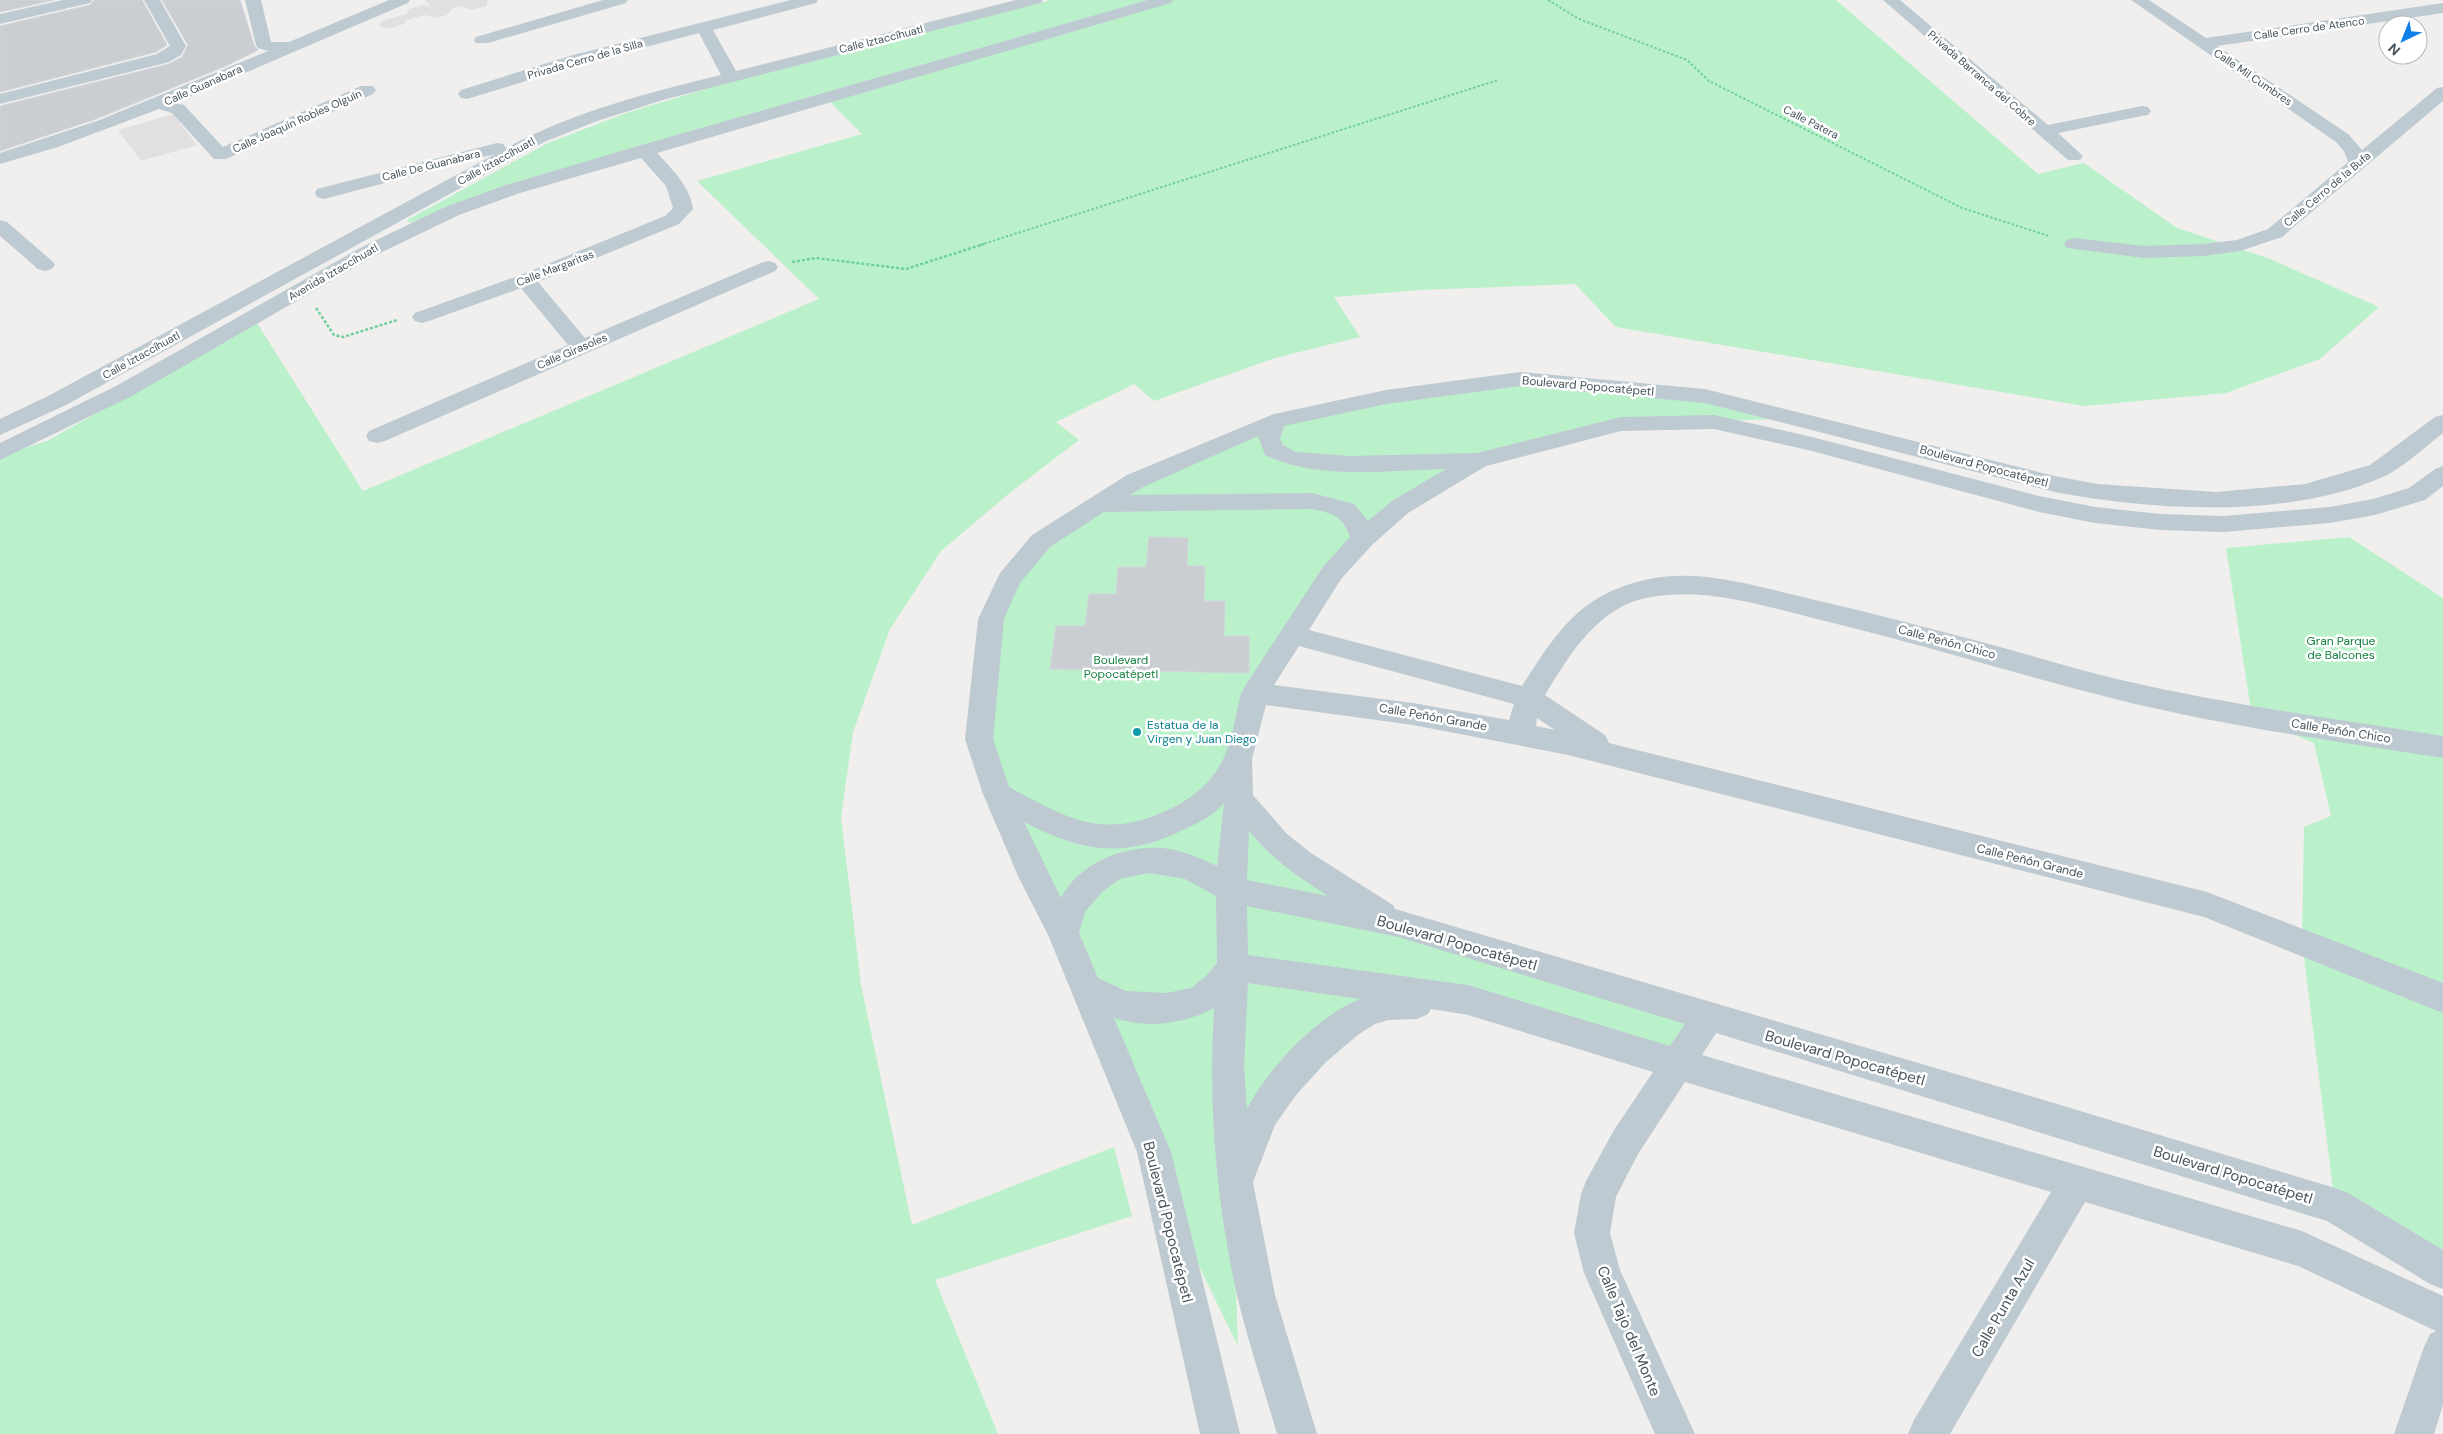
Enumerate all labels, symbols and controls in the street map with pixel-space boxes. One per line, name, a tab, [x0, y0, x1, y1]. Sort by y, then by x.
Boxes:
street label: Calle Cerro de Atenco	[2253, 13, 2365, 43]
north arrow	[2378, 15, 2428, 65]
street label: Calle Iztaccíhuatl	[838, 22, 924, 56]
street label: Privada Barranca del Cobre	[1925, 27, 2039, 129]
street label: Privada Cerro de la Silla	[526, 36, 644, 82]
text: N	[2384, 39, 2404, 60]
street label: Calle Mil Cumbres	[2211, 46, 2295, 108]
street label: Calle Guanabara	[162, 62, 244, 108]
street label: Calle Joaquín Robles Olguín	[230, 86, 364, 156]
street label: Calle Patera	[1781, 102, 1841, 142]
street label: Calle Iztaccíhuatl	[455, 134, 537, 188]
street label: Calle De Guanabara	[381, 146, 481, 184]
street label: Calle Cerro de la Bufa	[2281, 148, 2373, 230]
street label: Avenida Iztaccíhuatl	[286, 241, 380, 303]
street label: Calle Margaritas	[514, 247, 596, 289]
street label: Calle Iztaccíhuatl	[100, 328, 182, 382]
street label: Calle Girasoles	[535, 330, 609, 372]
street label: Boulevard Popocatépetl	[1521, 372, 1655, 400]
street label: Boulevard Popocatépetl	[1918, 441, 2050, 491]
street label: Calle Peñón Chico	[1896, 621, 1998, 663]
park label: Gran Parque de Balcones	[2307, 633, 2376, 663]
park label: Boulevard Popocatépetl	[1084, 652, 1158, 682]
street label: Calle Peñón Grande	[1378, 700, 1488, 734]
street label: Calle Peñón Chico	[2290, 715, 2392, 747]
place label: Estatua de la Virgen y Juan Diego	[1147, 717, 1256, 747]
marker: Estatua de la Virgen y Juan Diego	[1131, 726, 1143, 738]
street label: Calle Peñón Grande	[1975, 840, 2085, 882]
street label: Boulevard Popocatépetl	[1375, 911, 1539, 975]
street label: Boulevard Popocatépetl	[1763, 1026, 1927, 1090]
street label: Boulevard Popocatépetl	[1138, 1139, 1198, 1305]
street label: Boulevard Popocatépetl	[2151, 1141, 2315, 1209]
street label: Calle Punta Azul	[1967, 1255, 2039, 1361]
street label: Calle Tajo del Monte	[1593, 1263, 1665, 1399]

